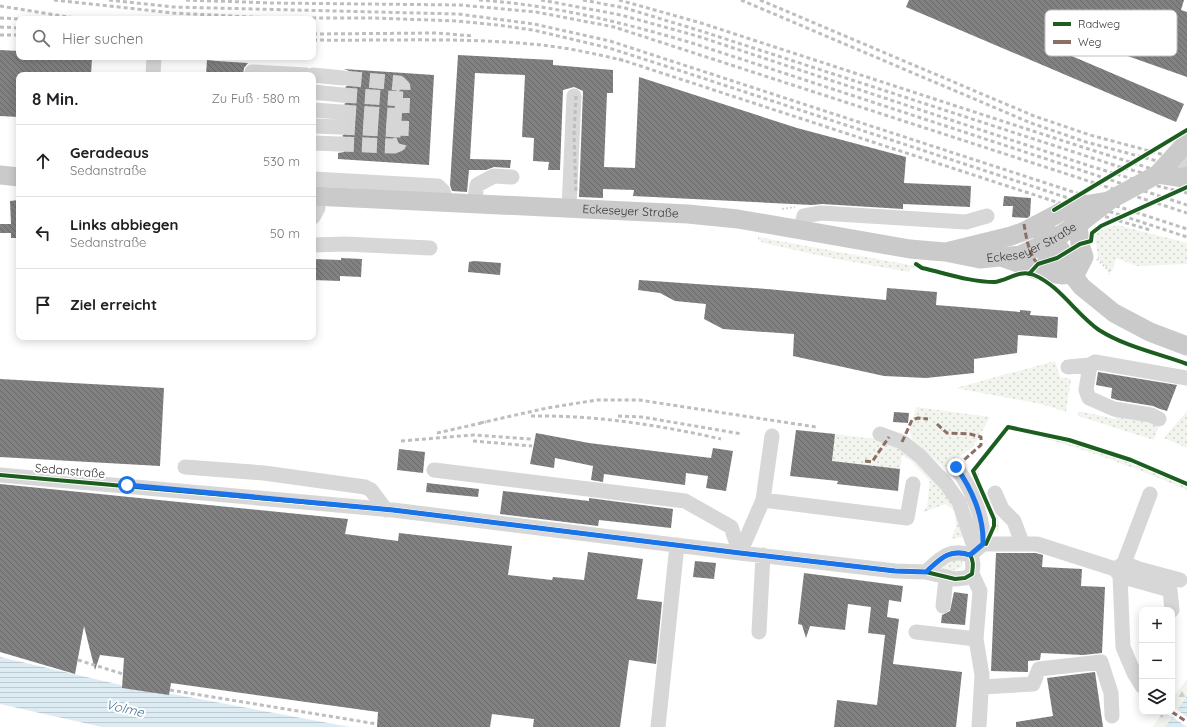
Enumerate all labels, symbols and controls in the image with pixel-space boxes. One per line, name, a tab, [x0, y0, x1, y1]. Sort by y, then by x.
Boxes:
legend	[1045, 10, 1177, 56]
search box	[16, 16, 316, 60]
text: Radweg	[1078, 17, 1120, 31]
icon: search	[30, 27, 52, 49]
text: Hier suchen	[62, 29, 143, 48]
text: Weg	[1078, 35, 1102, 49]
text: 8 Min.	[32, 88, 78, 109]
text: Zu Fuß · 580 m	[211, 90, 300, 106]
text: Geradeaus	[70, 143, 149, 162]
icon: ahead	[32, 150, 54, 172]
text: 530 m	[263, 153, 300, 169]
text: Sedanstraße	[70, 162, 146, 178]
street label: Eckeseyer Straße	[582, 201, 679, 221]
text: Links abbiegen	[70, 215, 178, 234]
street label: Eckeseyer Straße	[986, 219, 1079, 265]
icon: left	[32, 222, 54, 244]
text: 50 m	[270, 225, 300, 241]
text: Sedanstraße	[70, 234, 146, 250]
icon: arrive	[32, 294, 54, 316]
text: Ziel erreicht	[70, 295, 157, 314]
route end	[947, 458, 965, 476]
street label: Sedanstraße	[34, 460, 106, 481]
route start	[118, 476, 136, 494]
map controls	[1139, 607, 1175, 715]
button: +	[1139, 607, 1175, 643]
button: −	[1139, 643, 1175, 679]
button: layers	[1139, 679, 1175, 715]
water label: Volme	[104, 696, 146, 720]

